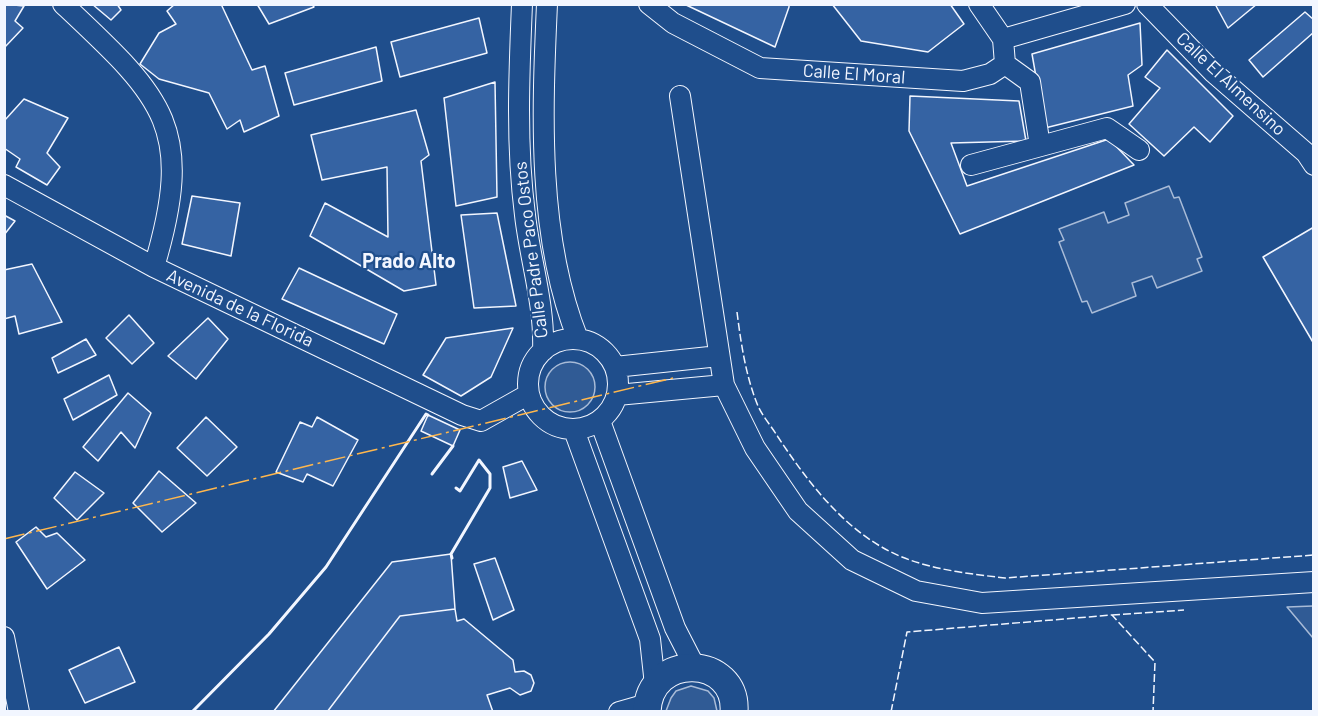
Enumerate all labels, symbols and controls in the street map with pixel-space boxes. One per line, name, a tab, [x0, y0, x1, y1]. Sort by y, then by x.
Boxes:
street label: Calle El Almensino	[1172, 28, 1290, 140]
street label: Calle El Moral	[802, 60, 906, 88]
street label: Calle Padre Paco Ostos	[509, 160, 553, 340]
district label: Prado Alto	[362, 249, 456, 273]
street label: Avenida de la Florida	[163, 265, 317, 351]

